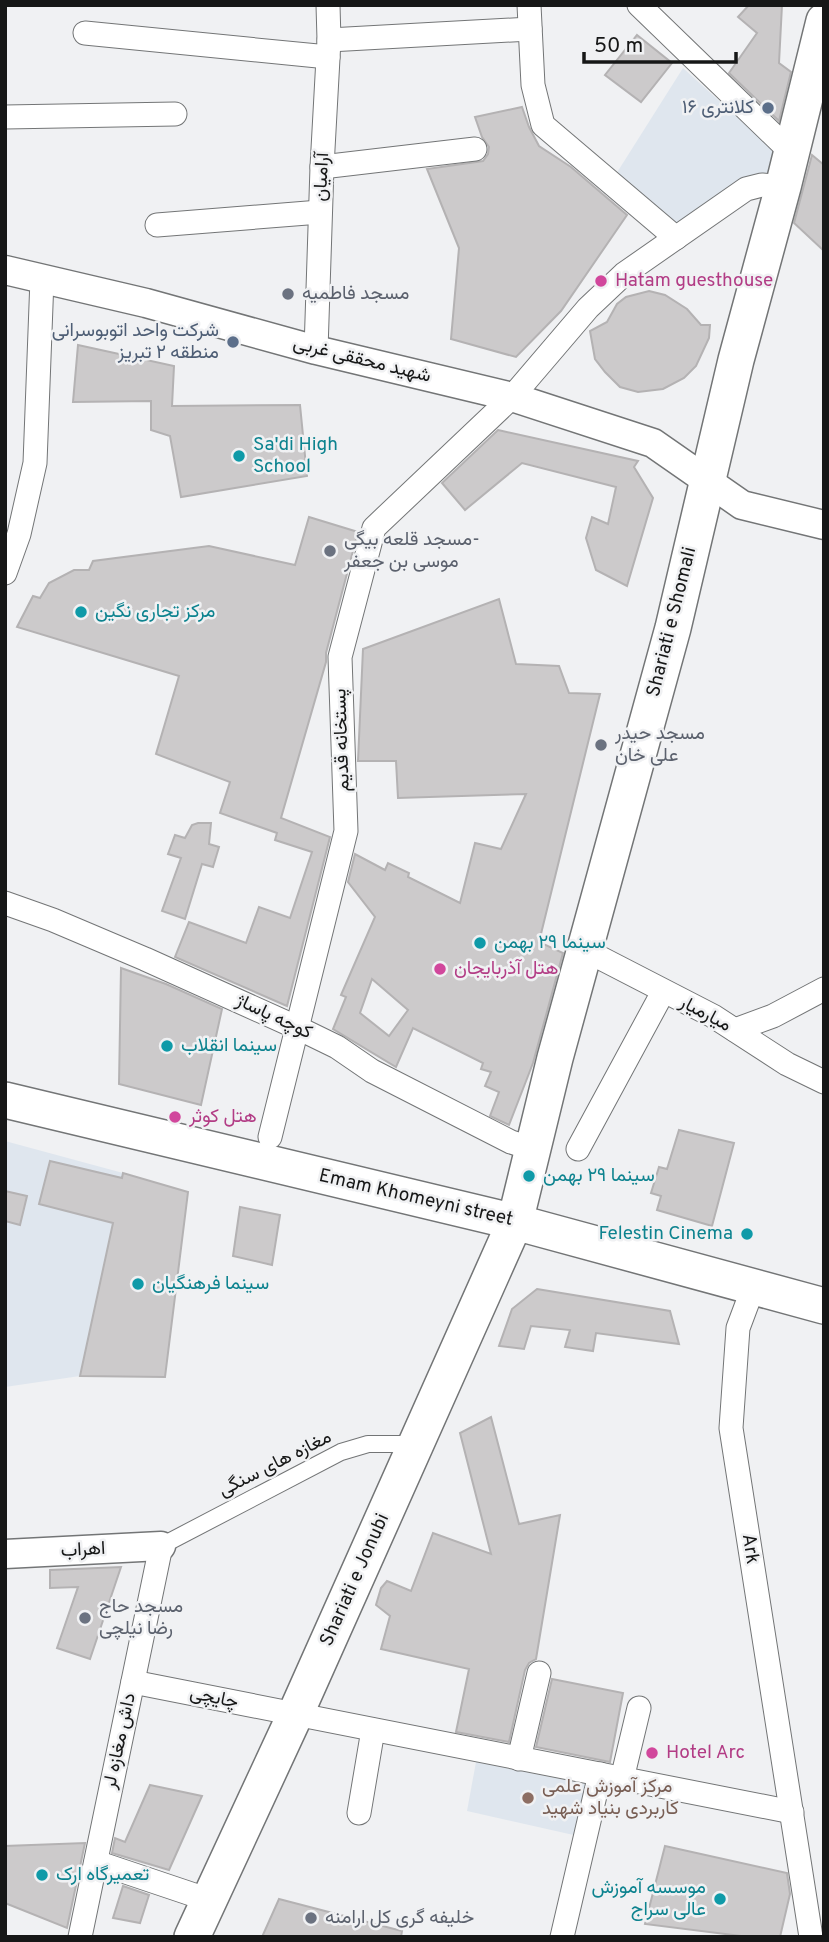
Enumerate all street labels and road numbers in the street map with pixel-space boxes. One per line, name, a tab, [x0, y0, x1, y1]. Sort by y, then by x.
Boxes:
street label: آرامیان	[309, 150, 335, 202]
street label: شهید محققی غربی	[291, 331, 433, 389]
street label: Shariati e Shomali	[642, 544, 702, 700]
street label: پستخانه قدیم	[328, 688, 356, 792]
street label: کوچه پاساژ	[231, 989, 316, 1045]
street label: میارمیار	[674, 990, 735, 1038]
street label: Emam Khomeyni street	[317, 1164, 515, 1232]
street label: مغازه های سنگی	[214, 1425, 336, 1503]
street label: Shariati e Jonubi	[315, 1510, 395, 1650]
street label: Ark	[736, 1532, 764, 1566]
street label: اهراب	[60, 1537, 106, 1563]
street label: چایچی	[188, 1681, 240, 1715]
street label: داش مغازه لر	[98, 1691, 142, 1792]

